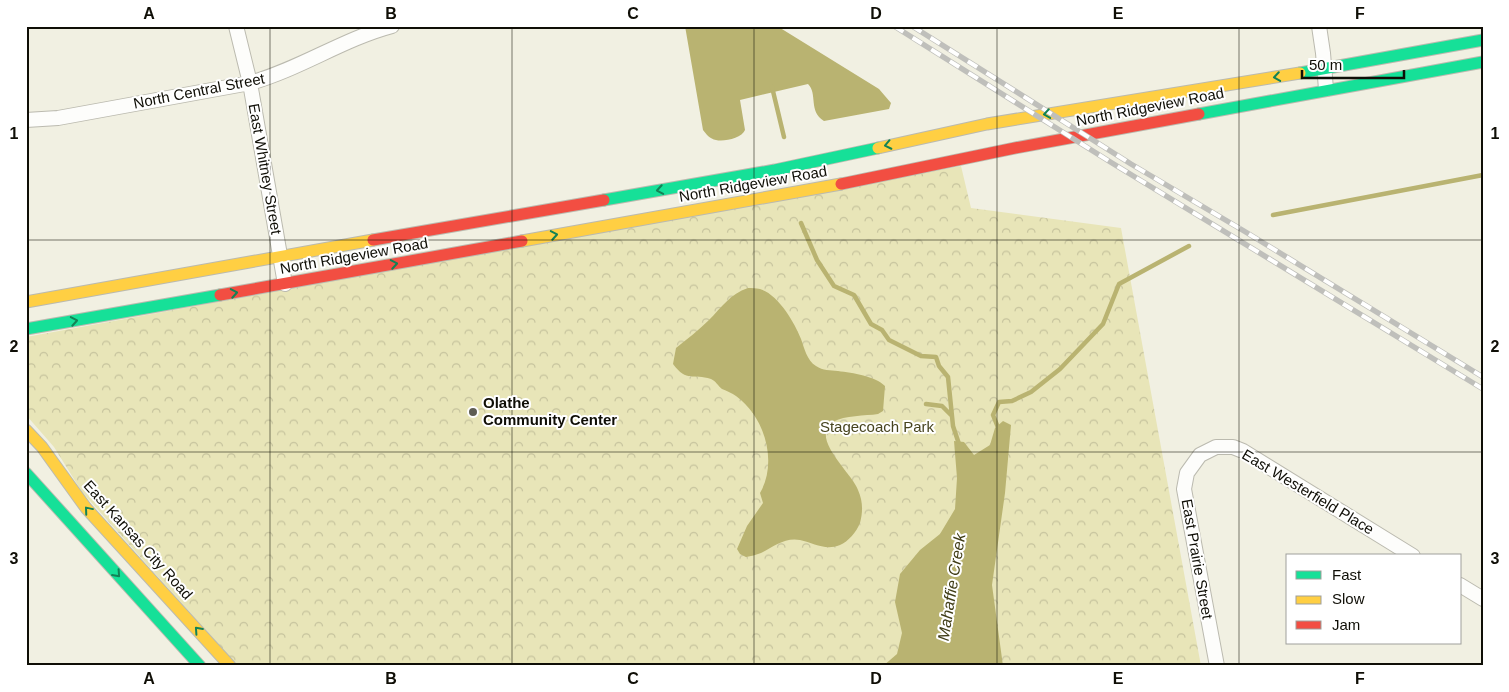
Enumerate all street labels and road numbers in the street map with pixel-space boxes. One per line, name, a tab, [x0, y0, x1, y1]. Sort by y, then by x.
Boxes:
street label: North Central Street	[132, 69, 267, 112]
street label: North Ridgeview Road	[1075, 84, 1225, 129]
street label: East Whitney Street	[246, 102, 286, 236]
street label: North Ridgeview Road	[678, 162, 828, 205]
street label: North Ridgeview Road	[279, 234, 429, 277]
street label: East Westerfield Place	[1239, 445, 1377, 538]
street label: East Kansas City Road	[80, 477, 196, 603]
street label: East Prairie Street	[1179, 498, 1217, 621]

